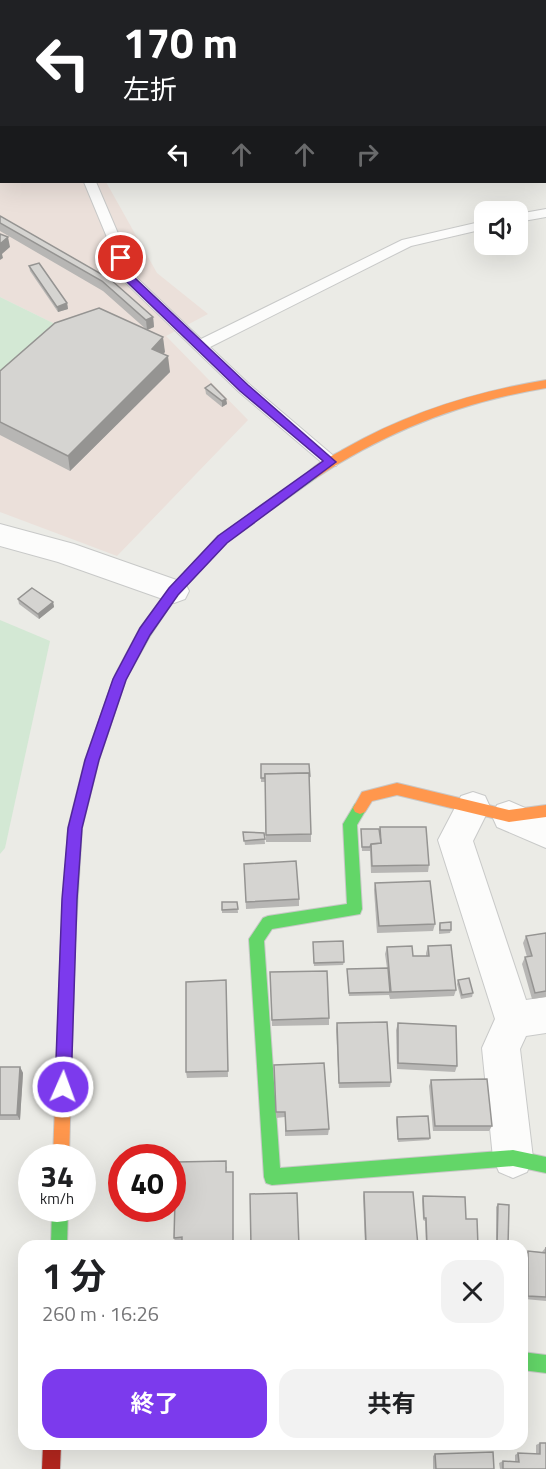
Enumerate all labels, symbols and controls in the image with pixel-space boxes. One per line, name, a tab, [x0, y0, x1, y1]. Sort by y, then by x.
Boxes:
text: 170 m	[123, 10, 238, 74]
icon: left	[24, 24, 102, 102]
text: 左折	[123, 68, 177, 109]
icon: left	[162, 138, 195, 171]
icon: ahead	[225, 138, 258, 171]
icon: ahead	[288, 138, 321, 171]
icon: right	[351, 138, 384, 171]
map controls	[474, 201, 528, 255]
button: sound	[474, 201, 528, 255]
pin	[95, 232, 146, 283]
icon: arrive	[104, 241, 137, 274]
position arrow	[31, 1055, 95, 1119]
speed limit sign: 40	[108, 1144, 186, 1222]
text: 34	[40, 1153, 74, 1199]
text: km/h	[40, 1187, 74, 1210]
text: 1 分	[42, 1248, 106, 1303]
button: close	[441, 1260, 504, 1323]
text: 260 m · 16:26	[42, 1298, 159, 1329]
button: 終了	[42, 1369, 267, 1438]
button: 共有	[279, 1369, 504, 1438]

